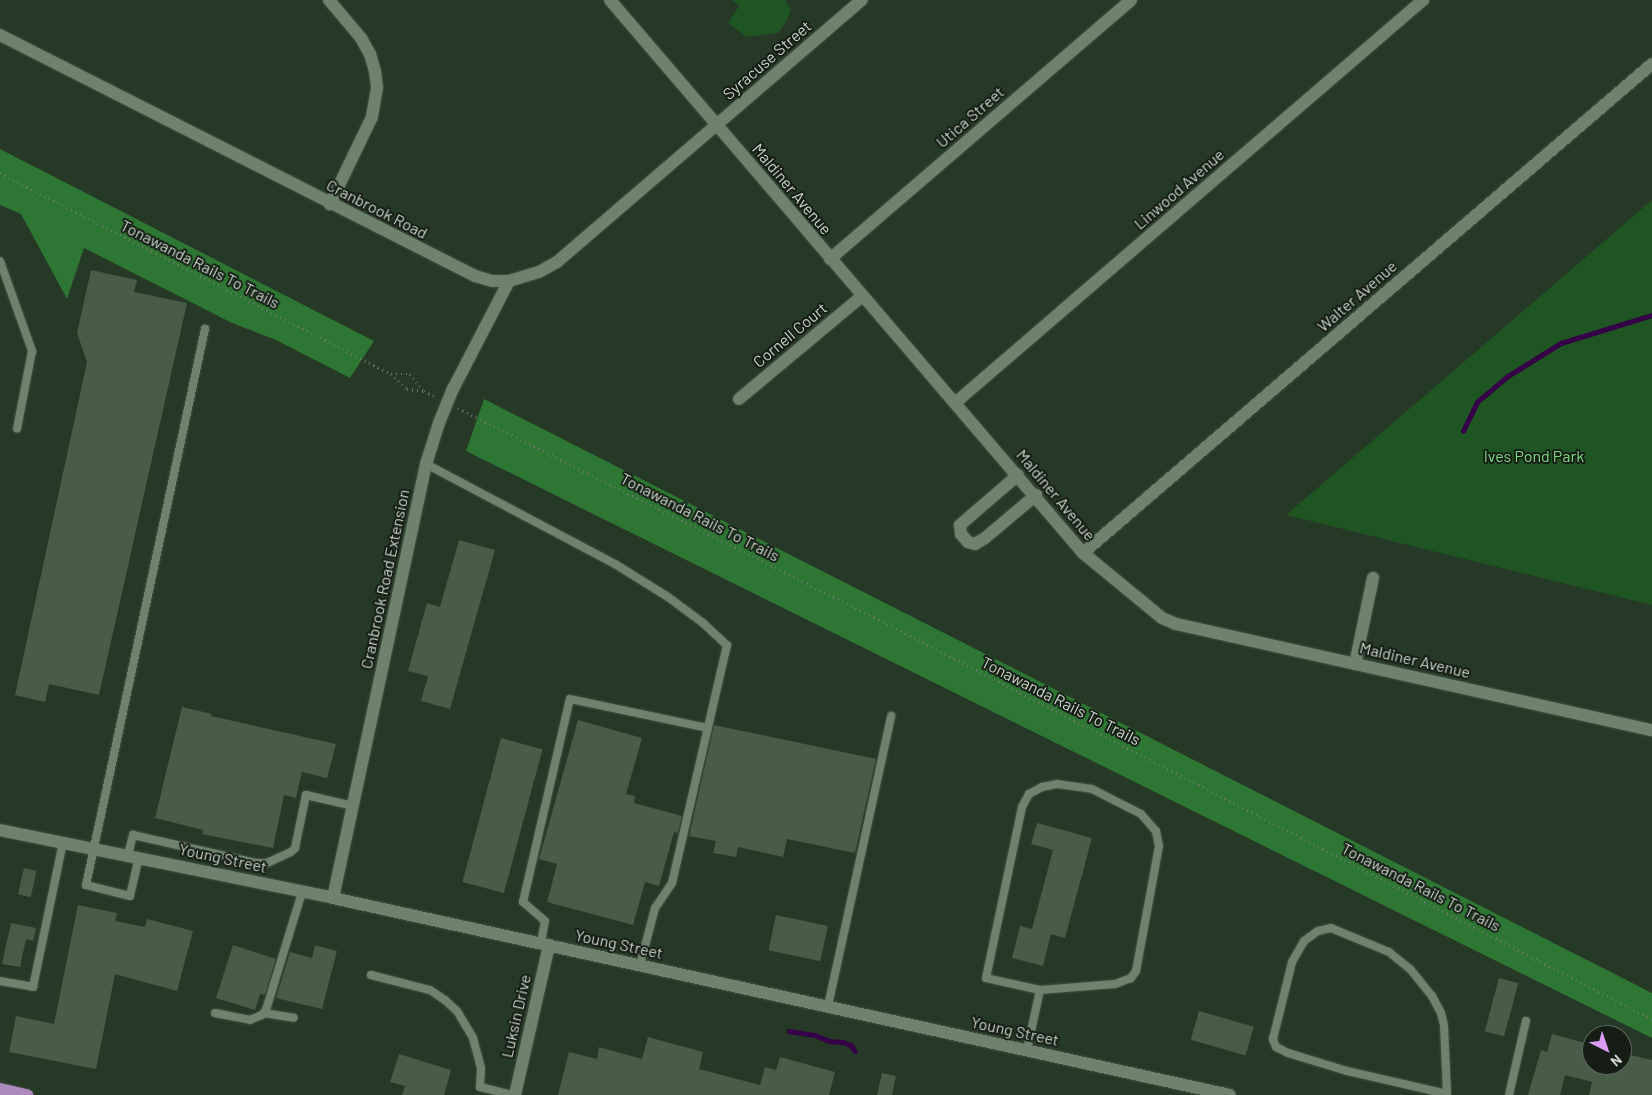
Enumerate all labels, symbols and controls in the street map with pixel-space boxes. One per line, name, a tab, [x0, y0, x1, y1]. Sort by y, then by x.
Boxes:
street label: Syracuse Street	[719, 16, 815, 104]
street label: Utica Street	[932, 82, 1008, 152]
street label: Maldiner Avenue	[748, 140, 836, 238]
street label: Linwood Avenue	[1130, 145, 1228, 233]
street label: Cranbrook Road	[323, 175, 431, 243]
street label: Tonawanda Rails To Trails	[117, 216, 283, 312]
street label: Walter Avenue	[1313, 256, 1401, 336]
street label: Cornell Court	[749, 298, 831, 372]
street label: Maldiner Avenue	[1012, 446, 1100, 544]
park label: Ives Pond Park	[1484, 446, 1584, 466]
street label: Tonawanda Rails To Trails	[617, 469, 783, 565]
street label: Cranbrook Road Extension	[357, 487, 413, 671]
street label: Maldiner Avenue	[1358, 638, 1472, 682]
street label: Tonawanda Rails To Trails	[978, 653, 1144, 749]
street label: Young Street	[177, 839, 269, 877]
street label: Tonawanda Rails To Trails	[1338, 839, 1504, 935]
street label: Young Street	[573, 925, 665, 963]
street label: Luksin Drive	[497, 972, 535, 1060]
street label: Young Street	[969, 1012, 1061, 1050]
north arrow	[1582, 1025, 1632, 1075]
text: N	[1607, 1051, 1626, 1070]

